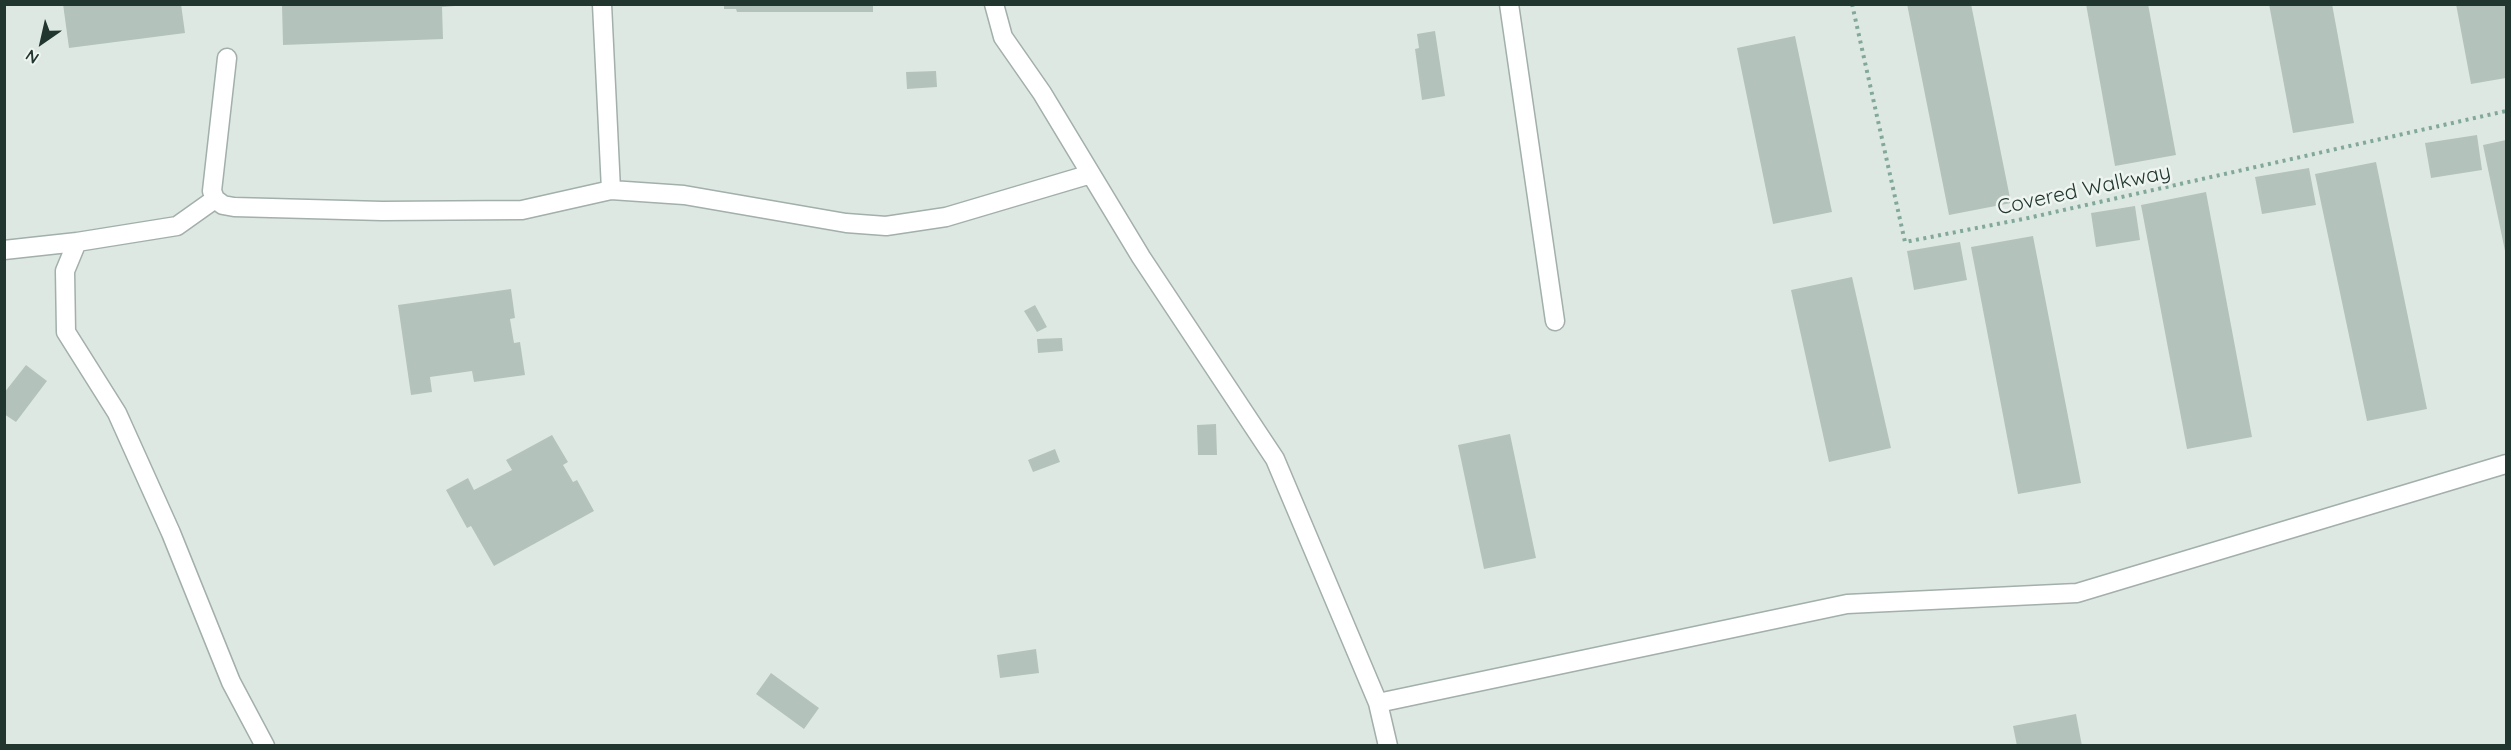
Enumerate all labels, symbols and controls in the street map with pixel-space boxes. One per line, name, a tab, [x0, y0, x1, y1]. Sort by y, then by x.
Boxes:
north arrow	[12, 12, 72, 72]
text: N	[21, 45, 42, 69]
street label: Covered Walkway	[1995, 159, 2173, 221]

